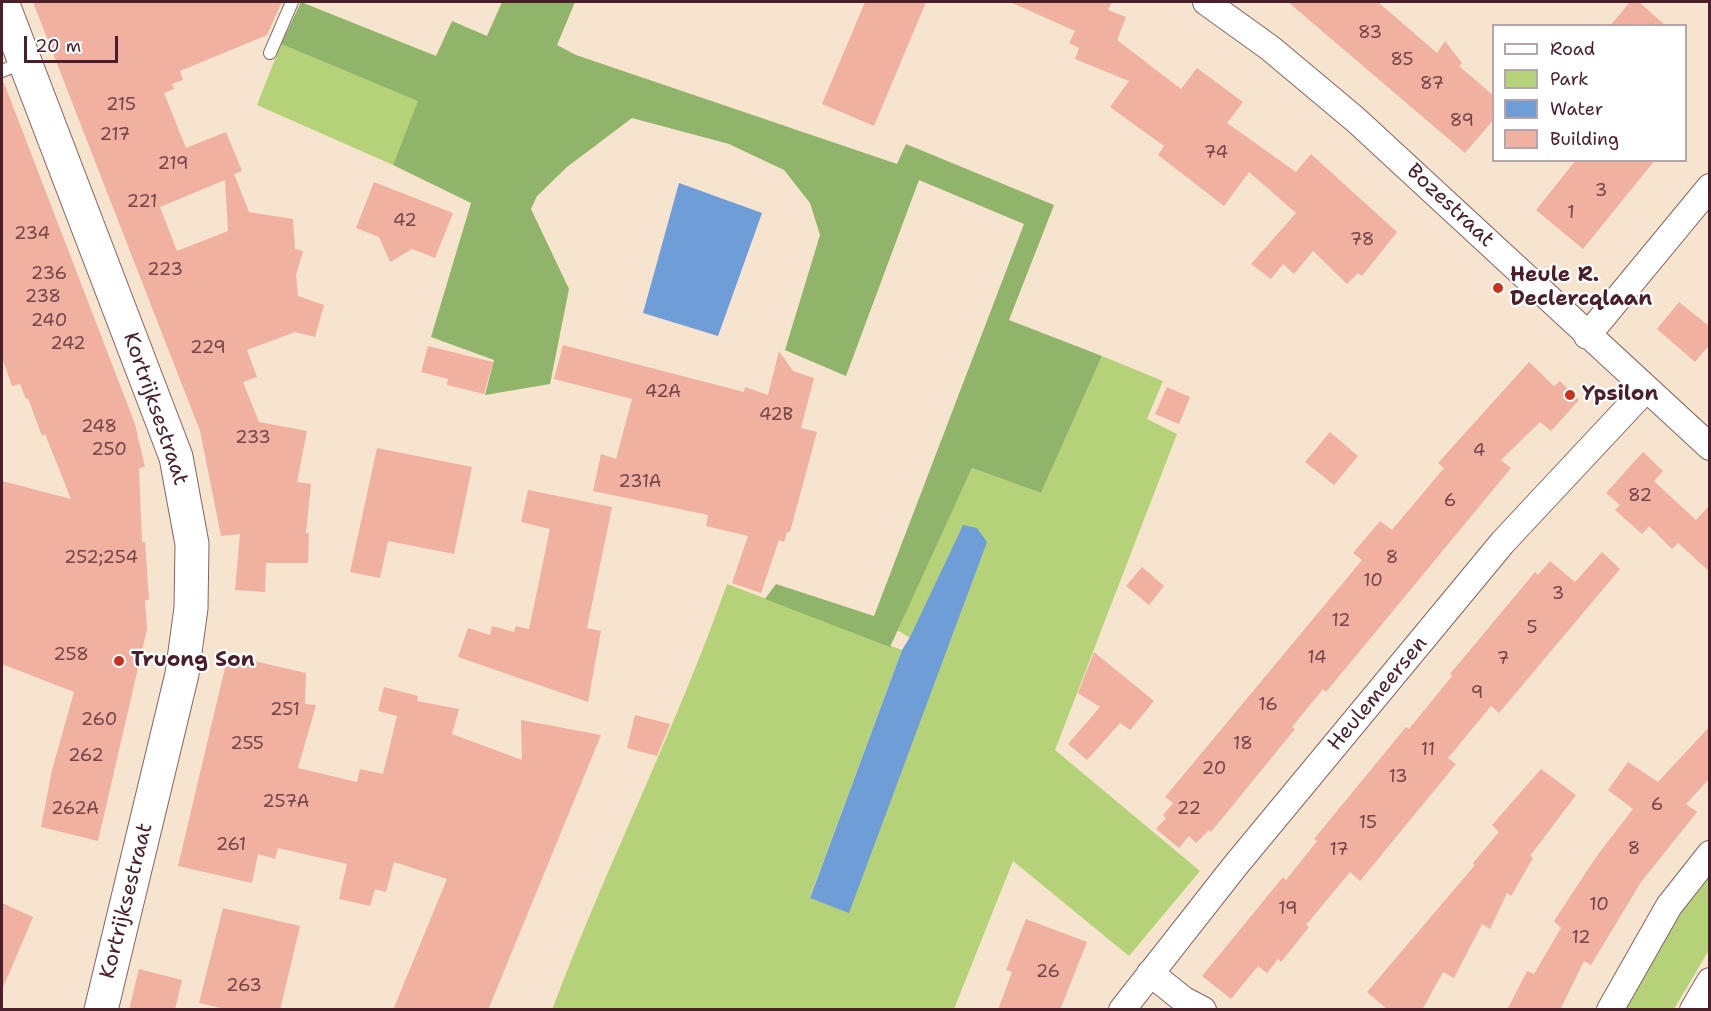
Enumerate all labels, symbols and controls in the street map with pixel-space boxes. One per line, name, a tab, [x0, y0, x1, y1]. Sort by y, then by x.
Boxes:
house number: 83	[1358, 22, 1382, 44]
scale bar	[27, 24, 122, 62]
legend	[1492, 24, 1687, 162]
text: 20 m	[35, 34, 81, 58]
text: Road	[1550, 37, 1595, 61]
house number: 85	[1390, 49, 1414, 71]
text: Park	[1550, 67, 1589, 91]
house number: 87	[1420, 73, 1444, 95]
house number: 215	[106, 94, 136, 116]
text: Water	[1550, 97, 1603, 121]
house number: 89	[1450, 110, 1474, 132]
house number: 217	[100, 124, 130, 146]
text: Building	[1550, 127, 1619, 151]
house number: 74	[1204, 142, 1228, 164]
house number: 219	[157, 153, 189, 175]
street label: Bozestraat	[1401, 159, 1499, 253]
house number: 3	[1595, 180, 1607, 202]
house number: 221	[127, 191, 157, 213]
house number: 1	[1567, 202, 1575, 224]
house number: 42	[393, 210, 417, 232]
house number: 234	[14, 223, 50, 245]
house number: 78	[1350, 229, 1374, 251]
house number: 223	[147, 259, 183, 281]
house number: 236	[31, 263, 67, 285]
place label: Heule R. Declercqlaan	[1510, 263, 1652, 313]
marker: Heule R. Declercqlaan	[1491, 281, 1505, 295]
house number: 238	[25, 286, 61, 308]
house number: 240	[31, 310, 67, 332]
street label: Kortrijksestraat	[117, 329, 193, 489]
house number: 242	[50, 333, 86, 355]
house number: 229	[190, 337, 226, 359]
house number: 42A	[645, 381, 681, 403]
place label: Ypsilon	[1582, 382, 1658, 408]
marker: Ypsilon	[1563, 388, 1577, 402]
house number: 42B	[759, 404, 793, 426]
house number: 248	[81, 416, 117, 438]
house number: 233	[235, 427, 271, 449]
house number: 250	[91, 439, 127, 461]
house number: 4	[1473, 440, 1485, 462]
house number: 231A	[618, 471, 662, 493]
house number: 82	[1628, 485, 1652, 507]
house number: 6	[1444, 490, 1456, 512]
house number: 252;254	[64, 547, 138, 569]
house number: 8	[1386, 547, 1398, 569]
house number: 10	[1363, 570, 1383, 592]
house number: 3	[1552, 583, 1564, 605]
house number: 12	[1331, 610, 1351, 632]
house number: 5	[1526, 617, 1538, 639]
street label: Heulemeersen	[1323, 632, 1433, 756]
house number: 258	[53, 644, 89, 666]
house number: 14	[1307, 647, 1327, 669]
place label: Truong Son	[131, 648, 255, 674]
house number: 7	[1497, 648, 1509, 670]
marker: Truong Son	[112, 654, 126, 668]
house number: 9	[1471, 682, 1483, 704]
house number: 16	[1258, 694, 1278, 716]
house number: 251	[270, 699, 300, 721]
house number: 260	[81, 709, 117, 731]
house number: 255	[230, 733, 264, 755]
house number: 18	[1233, 733, 1253, 755]
house number: 11	[1421, 739, 1435, 761]
house number: 262	[68, 745, 104, 767]
house number: 20	[1202, 758, 1226, 780]
house number: 13	[1388, 766, 1408, 788]
house number: 257A	[262, 791, 310, 813]
house number: 6	[1651, 794, 1663, 816]
house number: 262A	[51, 798, 99, 820]
house number: 22	[1177, 798, 1201, 820]
house number: 15	[1359, 812, 1377, 834]
street label: Kortrijksestraat	[95, 820, 159, 982]
house number: 261	[216, 834, 246, 856]
house number: 8	[1628, 838, 1640, 860]
house number: 17	[1329, 839, 1349, 861]
house number: 10	[1589, 894, 1609, 916]
house number: 19	[1278, 898, 1298, 920]
house number: 12	[1571, 927, 1591, 949]
house number: 26	[1036, 961, 1060, 983]
house number: 263	[226, 975, 262, 997]

